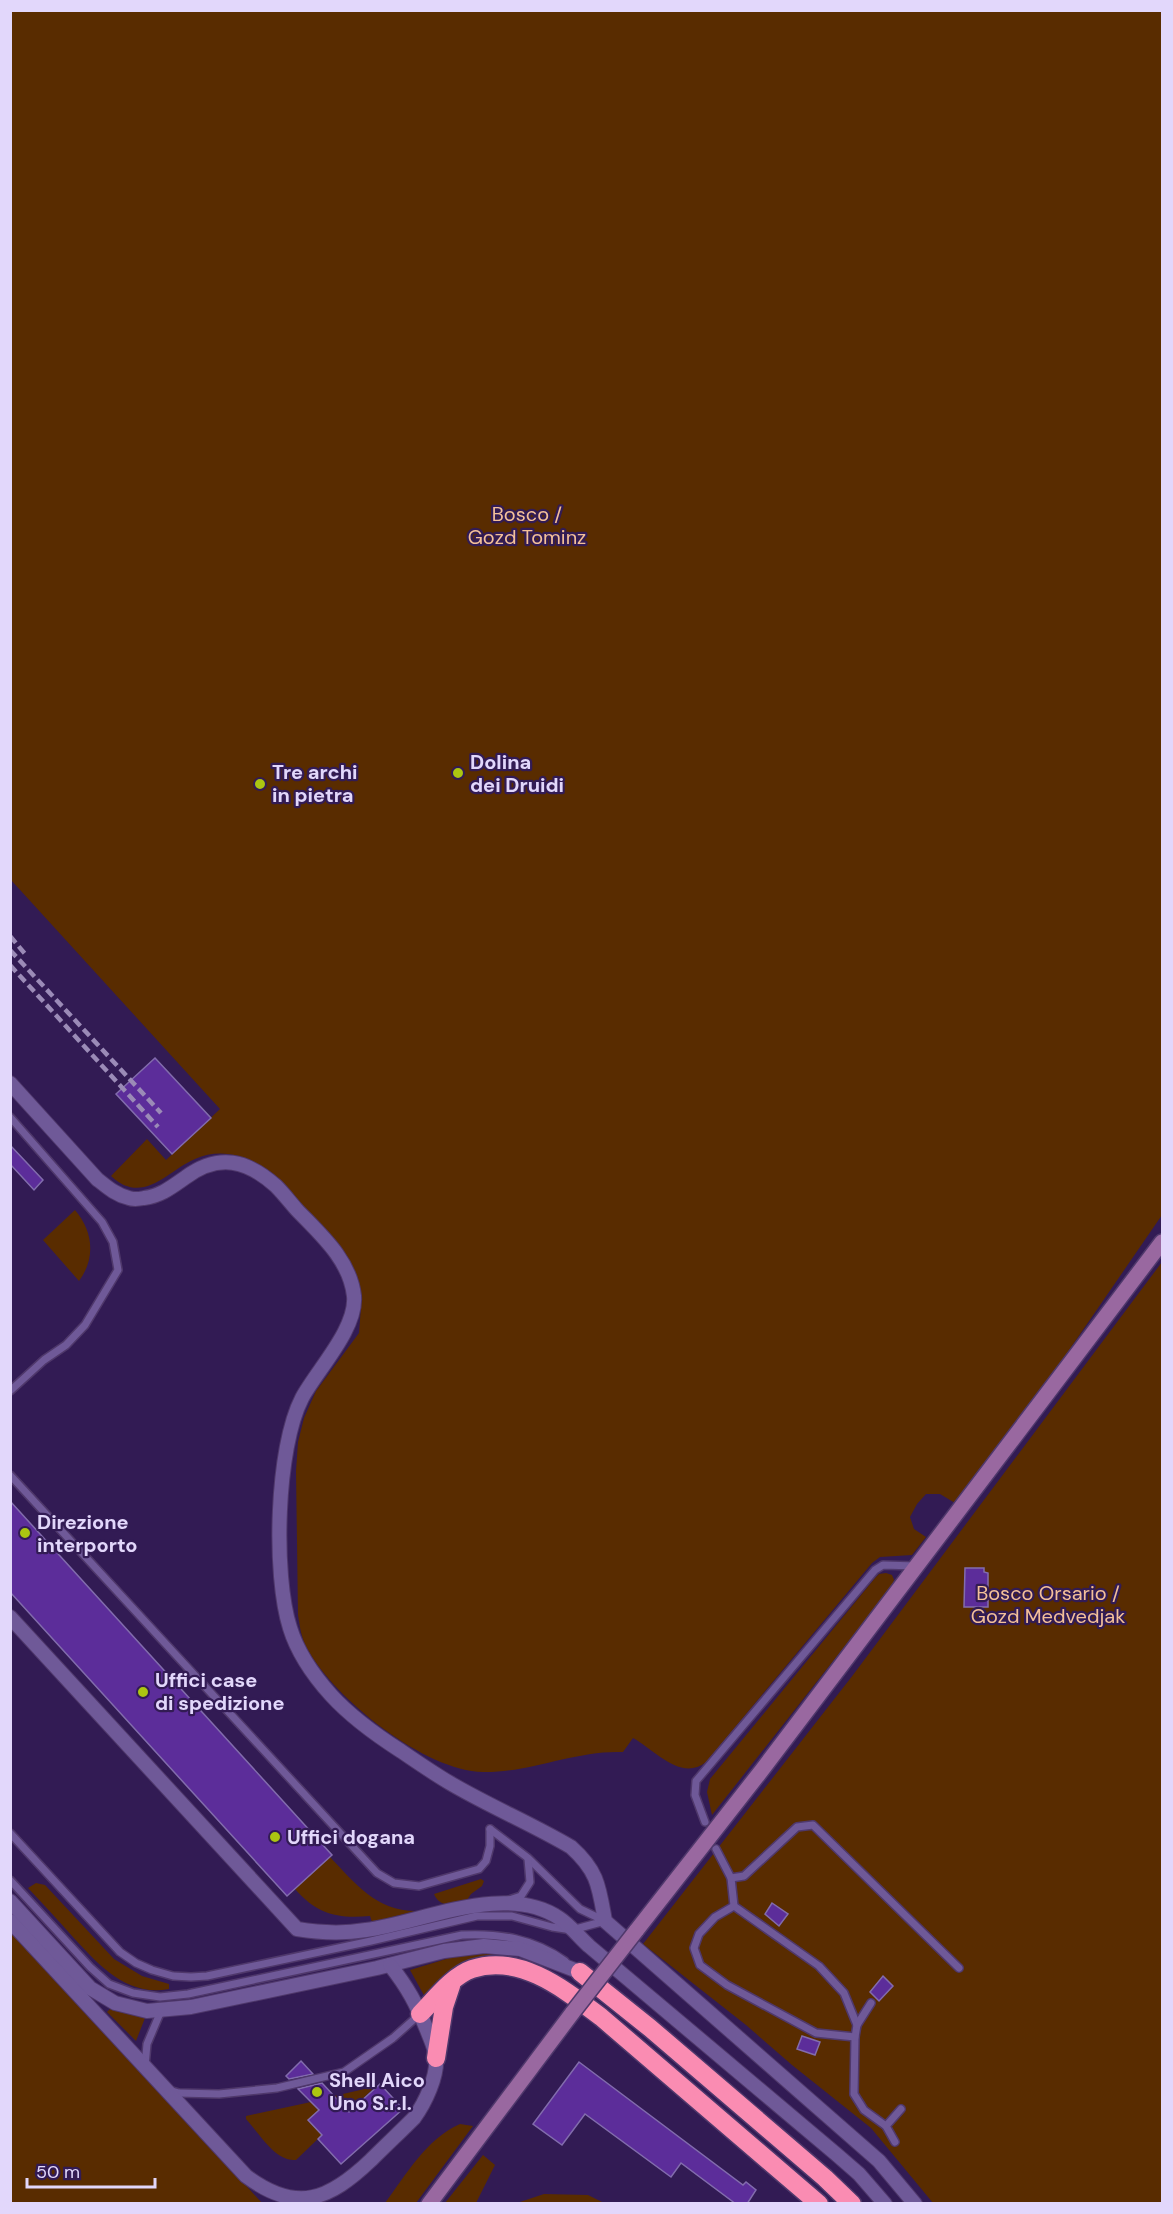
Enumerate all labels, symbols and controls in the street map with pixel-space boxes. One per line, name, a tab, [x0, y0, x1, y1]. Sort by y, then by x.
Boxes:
park label: Bosco / Gozd Tominz	[468, 501, 586, 550]
place label: Dolina dei Druidi	[470, 749, 564, 798]
place label: Tre archi in pietra	[272, 759, 358, 808]
marker: Dolina dei Druidi	[451, 766, 465, 780]
marker: Tre archi in pietra	[253, 777, 267, 791]
place label: Direzione interporto	[37, 1509, 138, 1558]
marker: Direzione interporto	[18, 1526, 32, 1540]
park label: Bosco Orsario / Gozd Medvedjak	[971, 1580, 1125, 1629]
place label: Uffici case di spedizione	[155, 1667, 285, 1716]
marker: Uffici case di spedizione	[136, 1685, 150, 1699]
place label: Uffici dogana	[287, 1824, 415, 1850]
marker: Uffici dogana	[268, 1830, 282, 1844]
place label: Shell Aico Uno S.r.l.	[329, 2067, 425, 2116]
marker: Shell Aico Uno S.r.l.	[310, 2085, 324, 2099]
scale bar	[27, 2151, 154, 2189]
text: 50 m	[36, 2160, 80, 2184]

